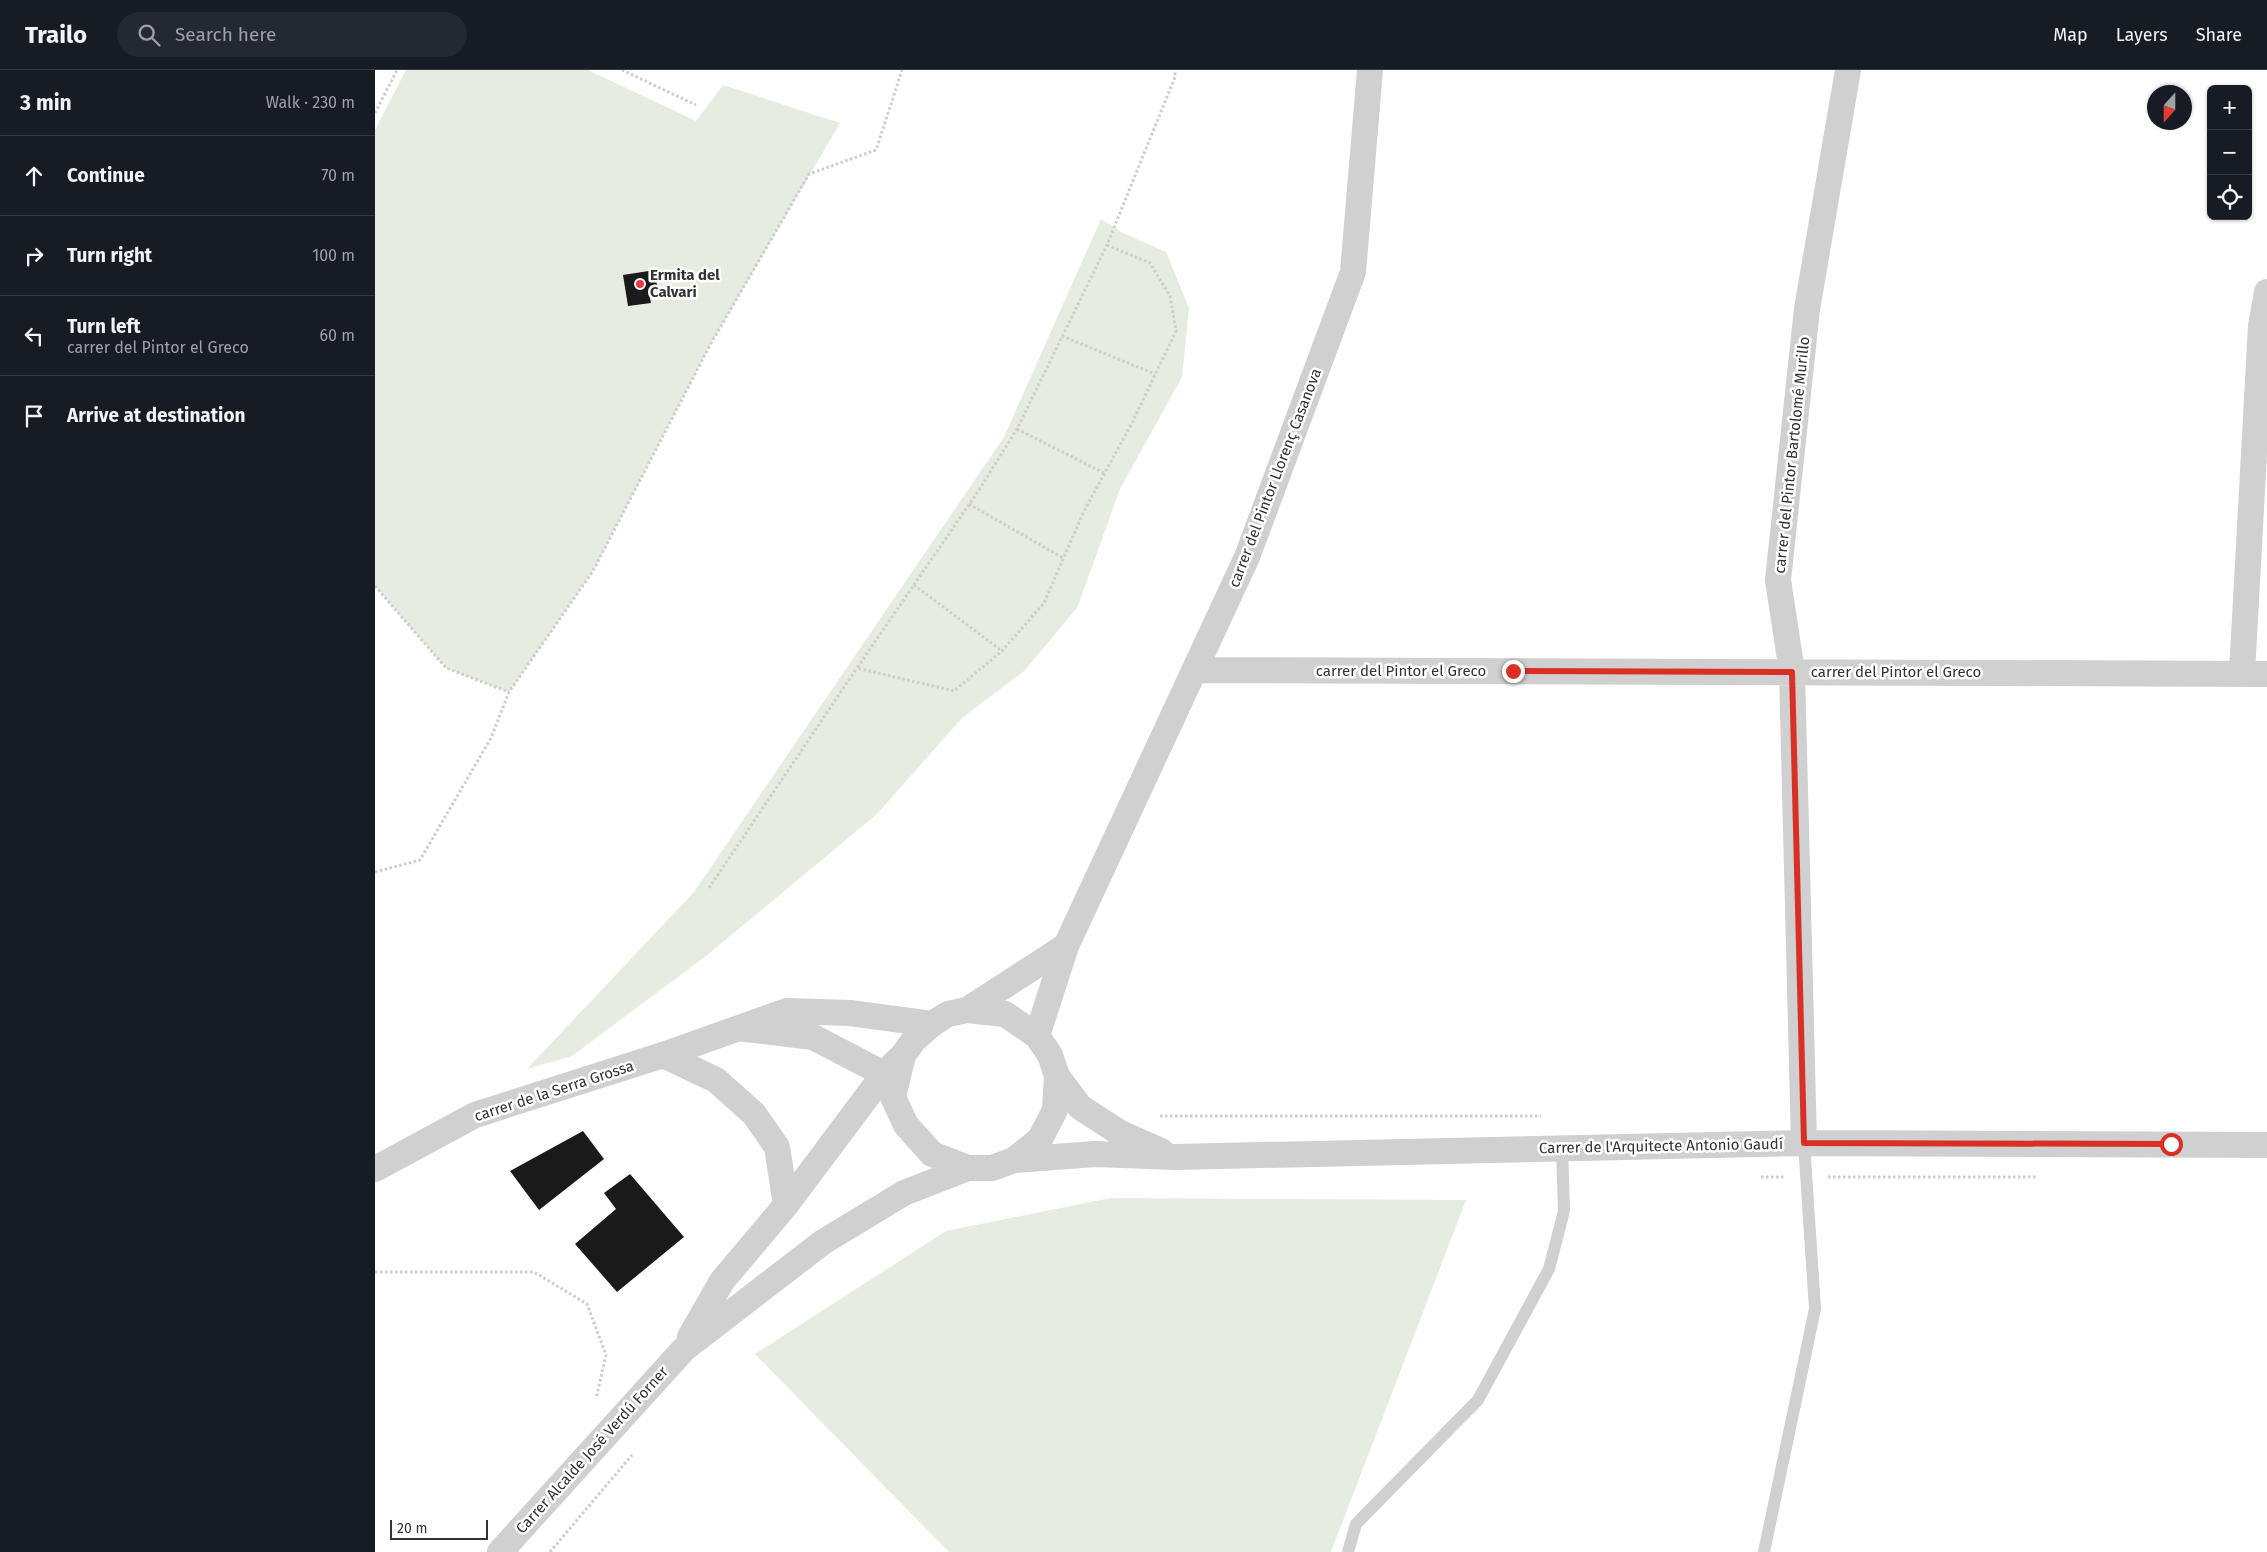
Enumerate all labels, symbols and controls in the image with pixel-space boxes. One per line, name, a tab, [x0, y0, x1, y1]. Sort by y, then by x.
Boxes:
search box	[117, 12, 467, 57]
text: Trailo	[25, 21, 87, 49]
icon: search	[135, 21, 163, 49]
text: Search here	[175, 23, 276, 46]
text: Map	[2053, 24, 2088, 46]
text: Layers	[2116, 24, 2168, 46]
text: Share	[2196, 24, 2242, 46]
north arrow	[2147, 85, 2192, 130]
map controls	[2207, 85, 2252, 220]
button: +	[2207, 85, 2252, 130]
text: 3 min	[20, 90, 72, 116]
text: Walk · 230 m	[266, 93, 355, 112]
button: −	[2207, 130, 2252, 175]
icon: ahead	[20, 162, 48, 190]
text: Continue	[67, 164, 145, 187]
text: 70 m	[321, 166, 355, 185]
button: locate	[2207, 175, 2252, 220]
icon: right	[20, 242, 48, 270]
text: Turn right	[67, 244, 152, 267]
text: 100 m	[312, 246, 355, 265]
place label: Ermita del Calvari	[650, 266, 720, 301]
marker: Ermita del Calvari	[634, 278, 646, 290]
text: Turn left	[67, 315, 141, 338]
icon: left	[20, 322, 48, 350]
text: 60 m	[320, 326, 355, 345]
street label: carrer del Pintor Bartolomé Murillo	[1771, 336, 1813, 574]
text: carrer del Pintor el Greco	[67, 338, 249, 357]
street label: carrer del Pintor Llorenç Casanova	[1225, 366, 1325, 590]
icon: arrive	[20, 402, 48, 430]
text: Arrive at destination	[67, 404, 246, 427]
route end	[1502, 660, 1525, 683]
street label: carrer del Pintor el Greco	[1316, 662, 1486, 680]
street label: carrer del Pintor el Greco	[1811, 663, 1981, 681]
street label: carrer de la Serra Grossa	[472, 1057, 636, 1125]
route start	[2160, 1133, 2183, 1156]
street label: Carrer de l'Arquitecte Antonio Gaudí	[1539, 1135, 1783, 1157]
street label: Carrer Alcalde José Verdú Forner	[512, 1363, 672, 1537]
scale bar	[390, 1517, 487, 1540]
text: 20 m	[397, 1520, 427, 1537]

